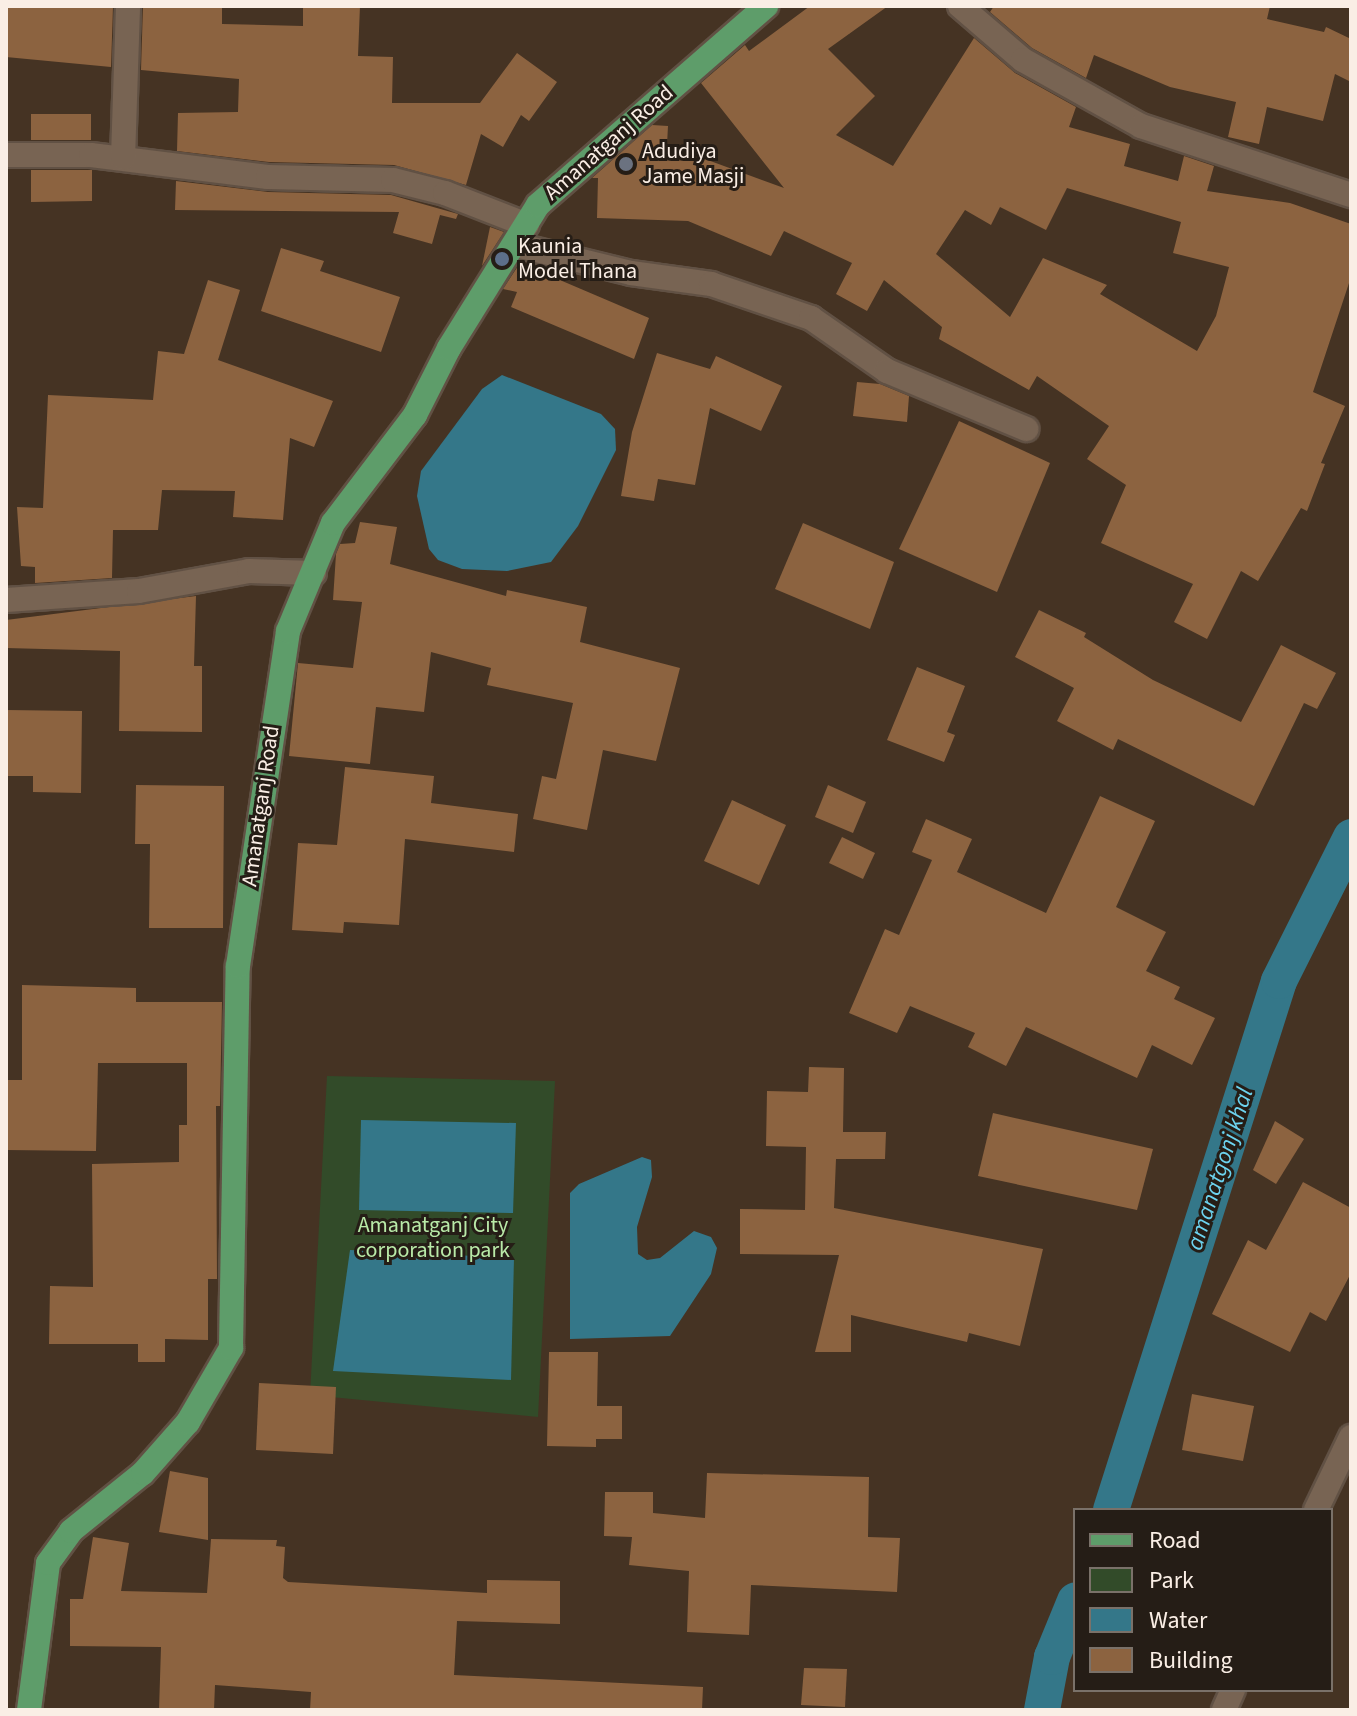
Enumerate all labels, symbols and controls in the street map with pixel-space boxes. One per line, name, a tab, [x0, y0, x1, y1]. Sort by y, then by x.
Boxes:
street label: Amanatganj Road	[539, 80, 679, 206]
place label: Adudiya Jame Masji	[642, 138, 744, 190]
marker: Adudiya Jame Masji	[617, 155, 635, 173]
place label: Kaunia Model Thana	[518, 233, 637, 284]
marker: Kaunia Model Thana	[493, 250, 511, 268]
street label: Amanatganj Road	[237, 724, 285, 888]
water label: amanatgonj khal	[1180, 1084, 1260, 1254]
park label: Amanatganj City corporation park	[356, 1212, 510, 1264]
legend	[1073, 1508, 1333, 1692]
text: Road	[1149, 1523, 1201, 1558]
text: Park	[1149, 1563, 1194, 1598]
text: Water	[1149, 1603, 1207, 1638]
text: Building	[1149, 1643, 1233, 1678]

